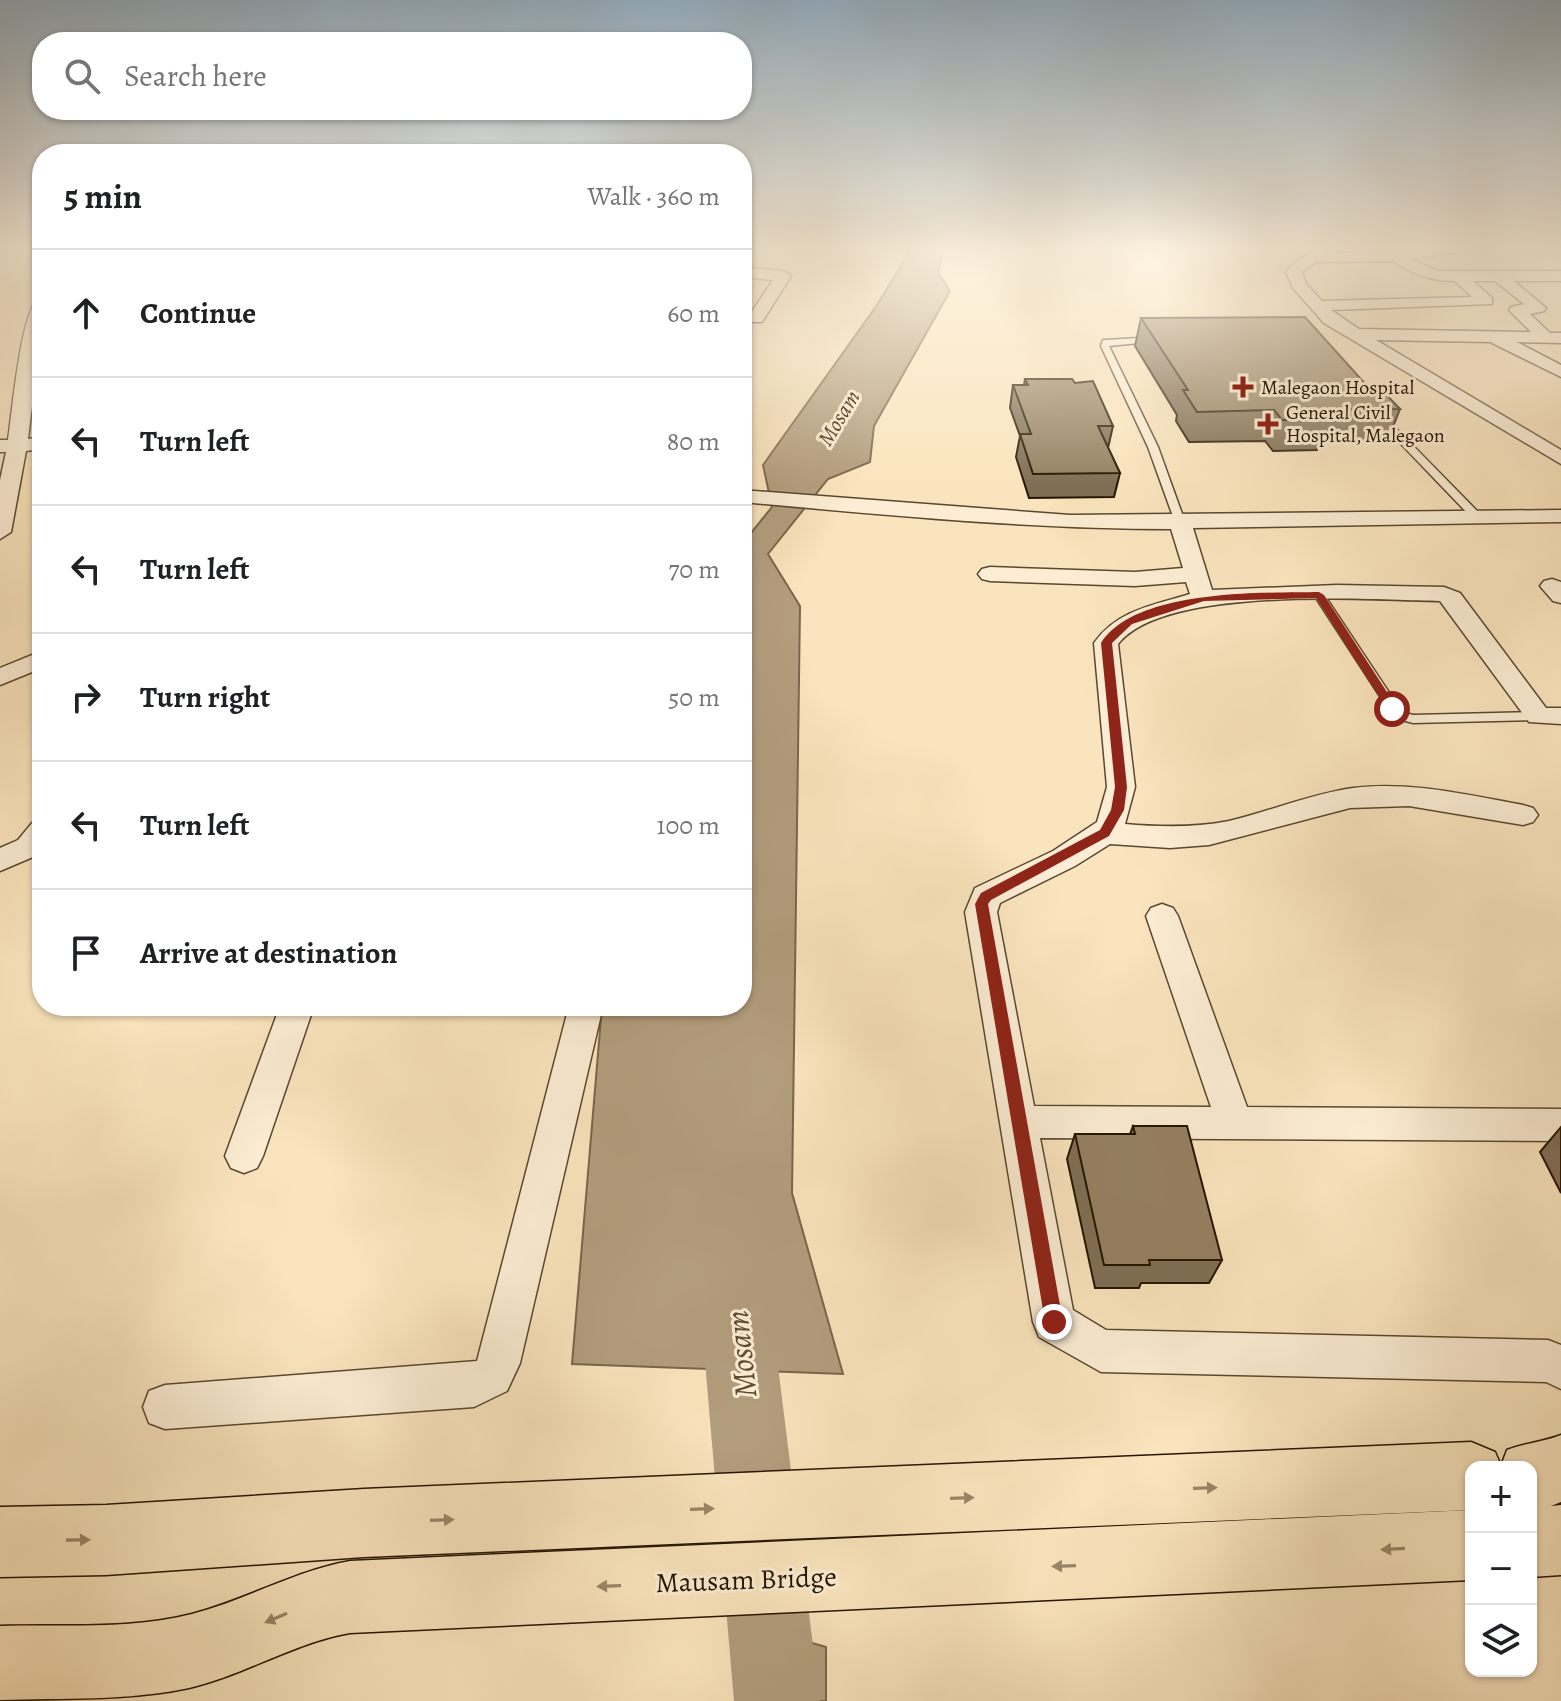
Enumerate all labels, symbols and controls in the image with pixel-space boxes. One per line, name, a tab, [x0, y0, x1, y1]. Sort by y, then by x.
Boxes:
search box	[32, 32, 752, 120]
icon: search	[60, 54, 104, 98]
text: Search here	[124, 56, 267, 96]
text: 5 min	[64, 173, 142, 220]
text: Walk · 360 m	[588, 179, 720, 214]
icon: ahead	[64, 291, 108, 335]
text: Continue	[140, 293, 256, 333]
text: 60 m	[667, 296, 720, 331]
place label: Malegaon Hospital	[1261, 374, 1414, 401]
marker: Malegaon Hospital	[1232, 376, 1254, 398]
water label: Mosam	[811, 384, 867, 452]
place label: General Civil Hospital, Malegaon	[1286, 399, 1445, 449]
marker: General Civil Hospital, Malegaon	[1257, 413, 1279, 435]
icon: left	[64, 419, 108, 463]
text: Turn left	[140, 421, 249, 461]
text: 80 m	[667, 424, 720, 459]
icon: left	[64, 547, 108, 591]
text: Turn left	[140, 549, 249, 589]
text: 70 m	[668, 552, 720, 587]
icon: right	[64, 675, 108, 719]
text: Turn right	[140, 677, 270, 717]
text: 50 m	[668, 680, 720, 715]
route start	[1374, 691, 1410, 727]
icon: left	[64, 803, 108, 847]
text: Turn left	[140, 805, 249, 845]
text: 100 m	[657, 808, 720, 843]
icon: arrive	[64, 931, 108, 975]
text: Arrive at destination	[140, 933, 397, 973]
route end	[1036, 1304, 1072, 1340]
water label: Mosam	[715, 1308, 767, 1400]
map controls	[1465, 1461, 1537, 1677]
button: +	[1465, 1461, 1537, 1533]
one-way arrow	[1193, 1481, 1218, 1494]
one-way arrow	[950, 1492, 975, 1505]
one-way arrow	[690, 1502, 715, 1515]
one-way arrow	[430, 1513, 455, 1526]
button: −	[1465, 1533, 1537, 1605]
one-way arrow	[66, 1534, 91, 1547]
one-way arrow	[1380, 1543, 1405, 1556]
street label: Mausam Bridge	[655, 1558, 837, 1602]
one-way arrow	[1051, 1560, 1076, 1573]
one-way arrow	[596, 1580, 621, 1593]
button: layers	[1465, 1605, 1537, 1677]
one-way arrow	[264, 1611, 288, 1624]

